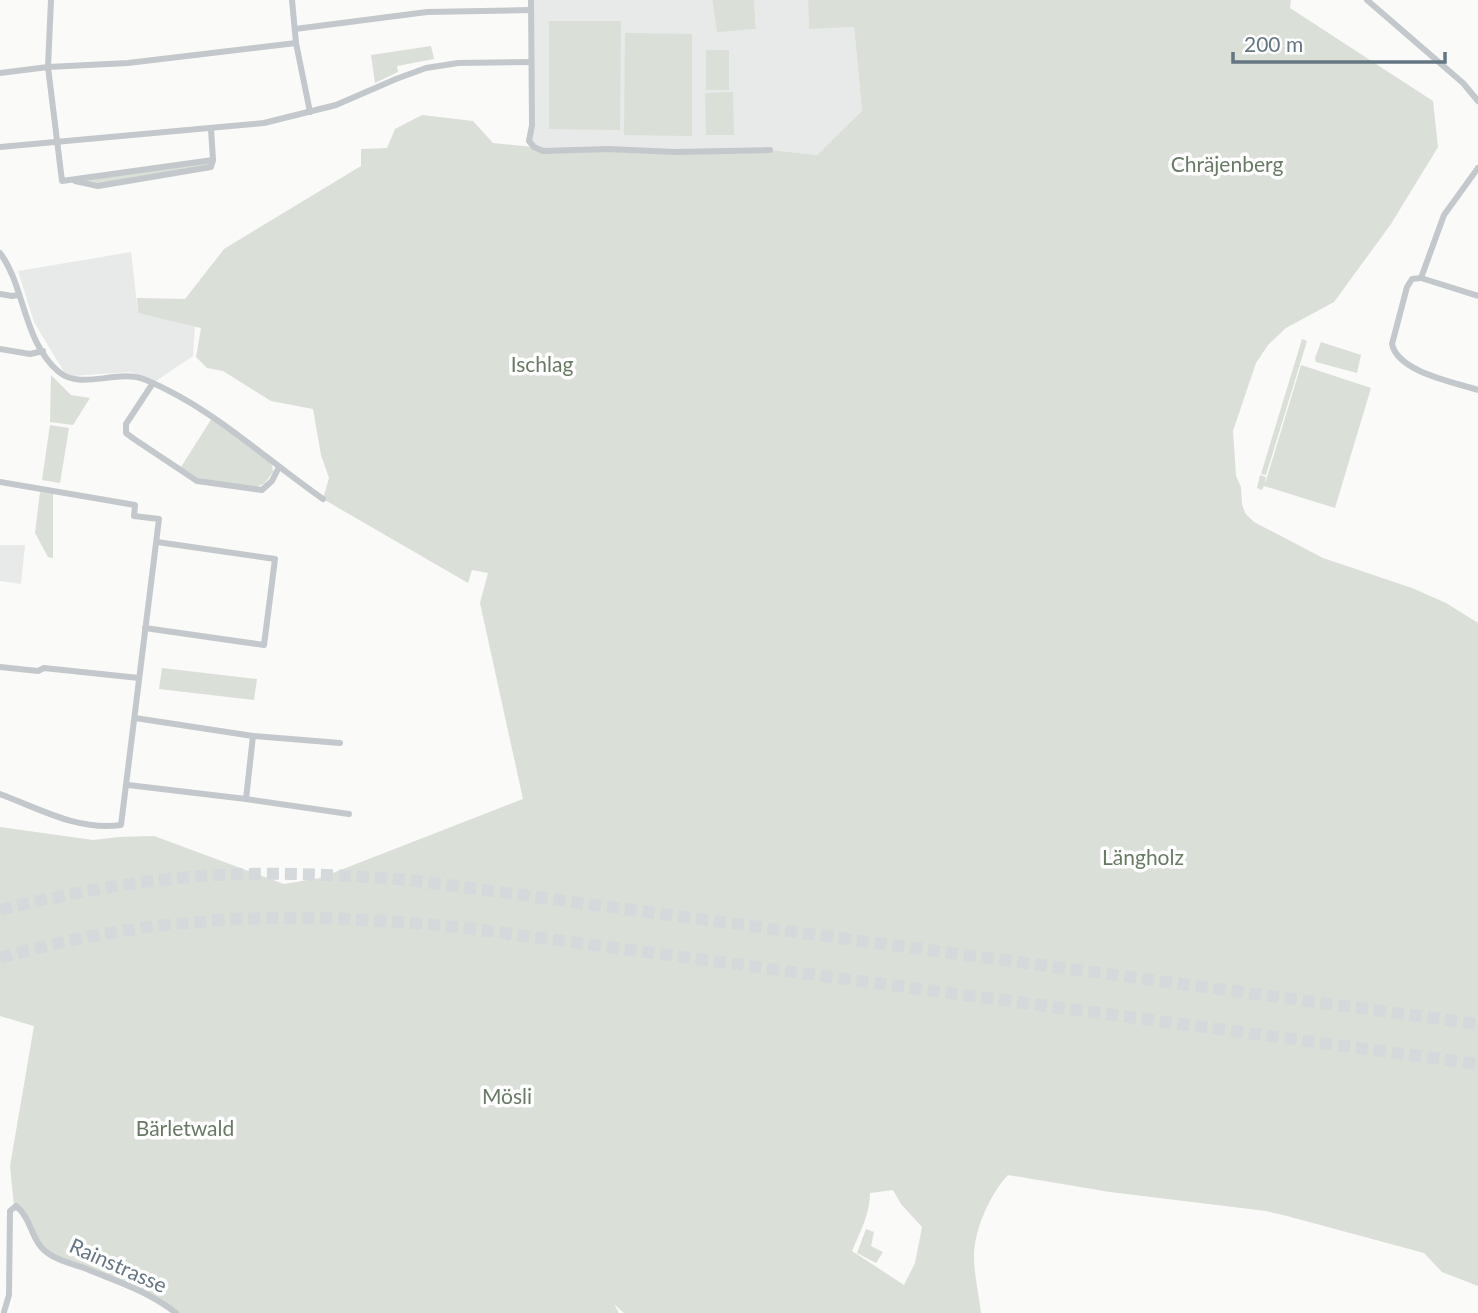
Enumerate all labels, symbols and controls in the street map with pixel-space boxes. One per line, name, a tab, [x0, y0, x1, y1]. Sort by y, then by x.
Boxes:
scale bar	[1233, 21, 1445, 65]
text: 200 m	[1244, 31, 1303, 56]
park label: Chräjenberg	[1171, 151, 1283, 176]
park label: Ischlag	[511, 351, 573, 376]
park label: Längholz	[1102, 844, 1184, 869]
park label: Mösli	[482, 1083, 532, 1108]
park label: Bärletwald	[136, 1115, 234, 1140]
street label: Rainstrasse	[66, 1232, 171, 1297]

